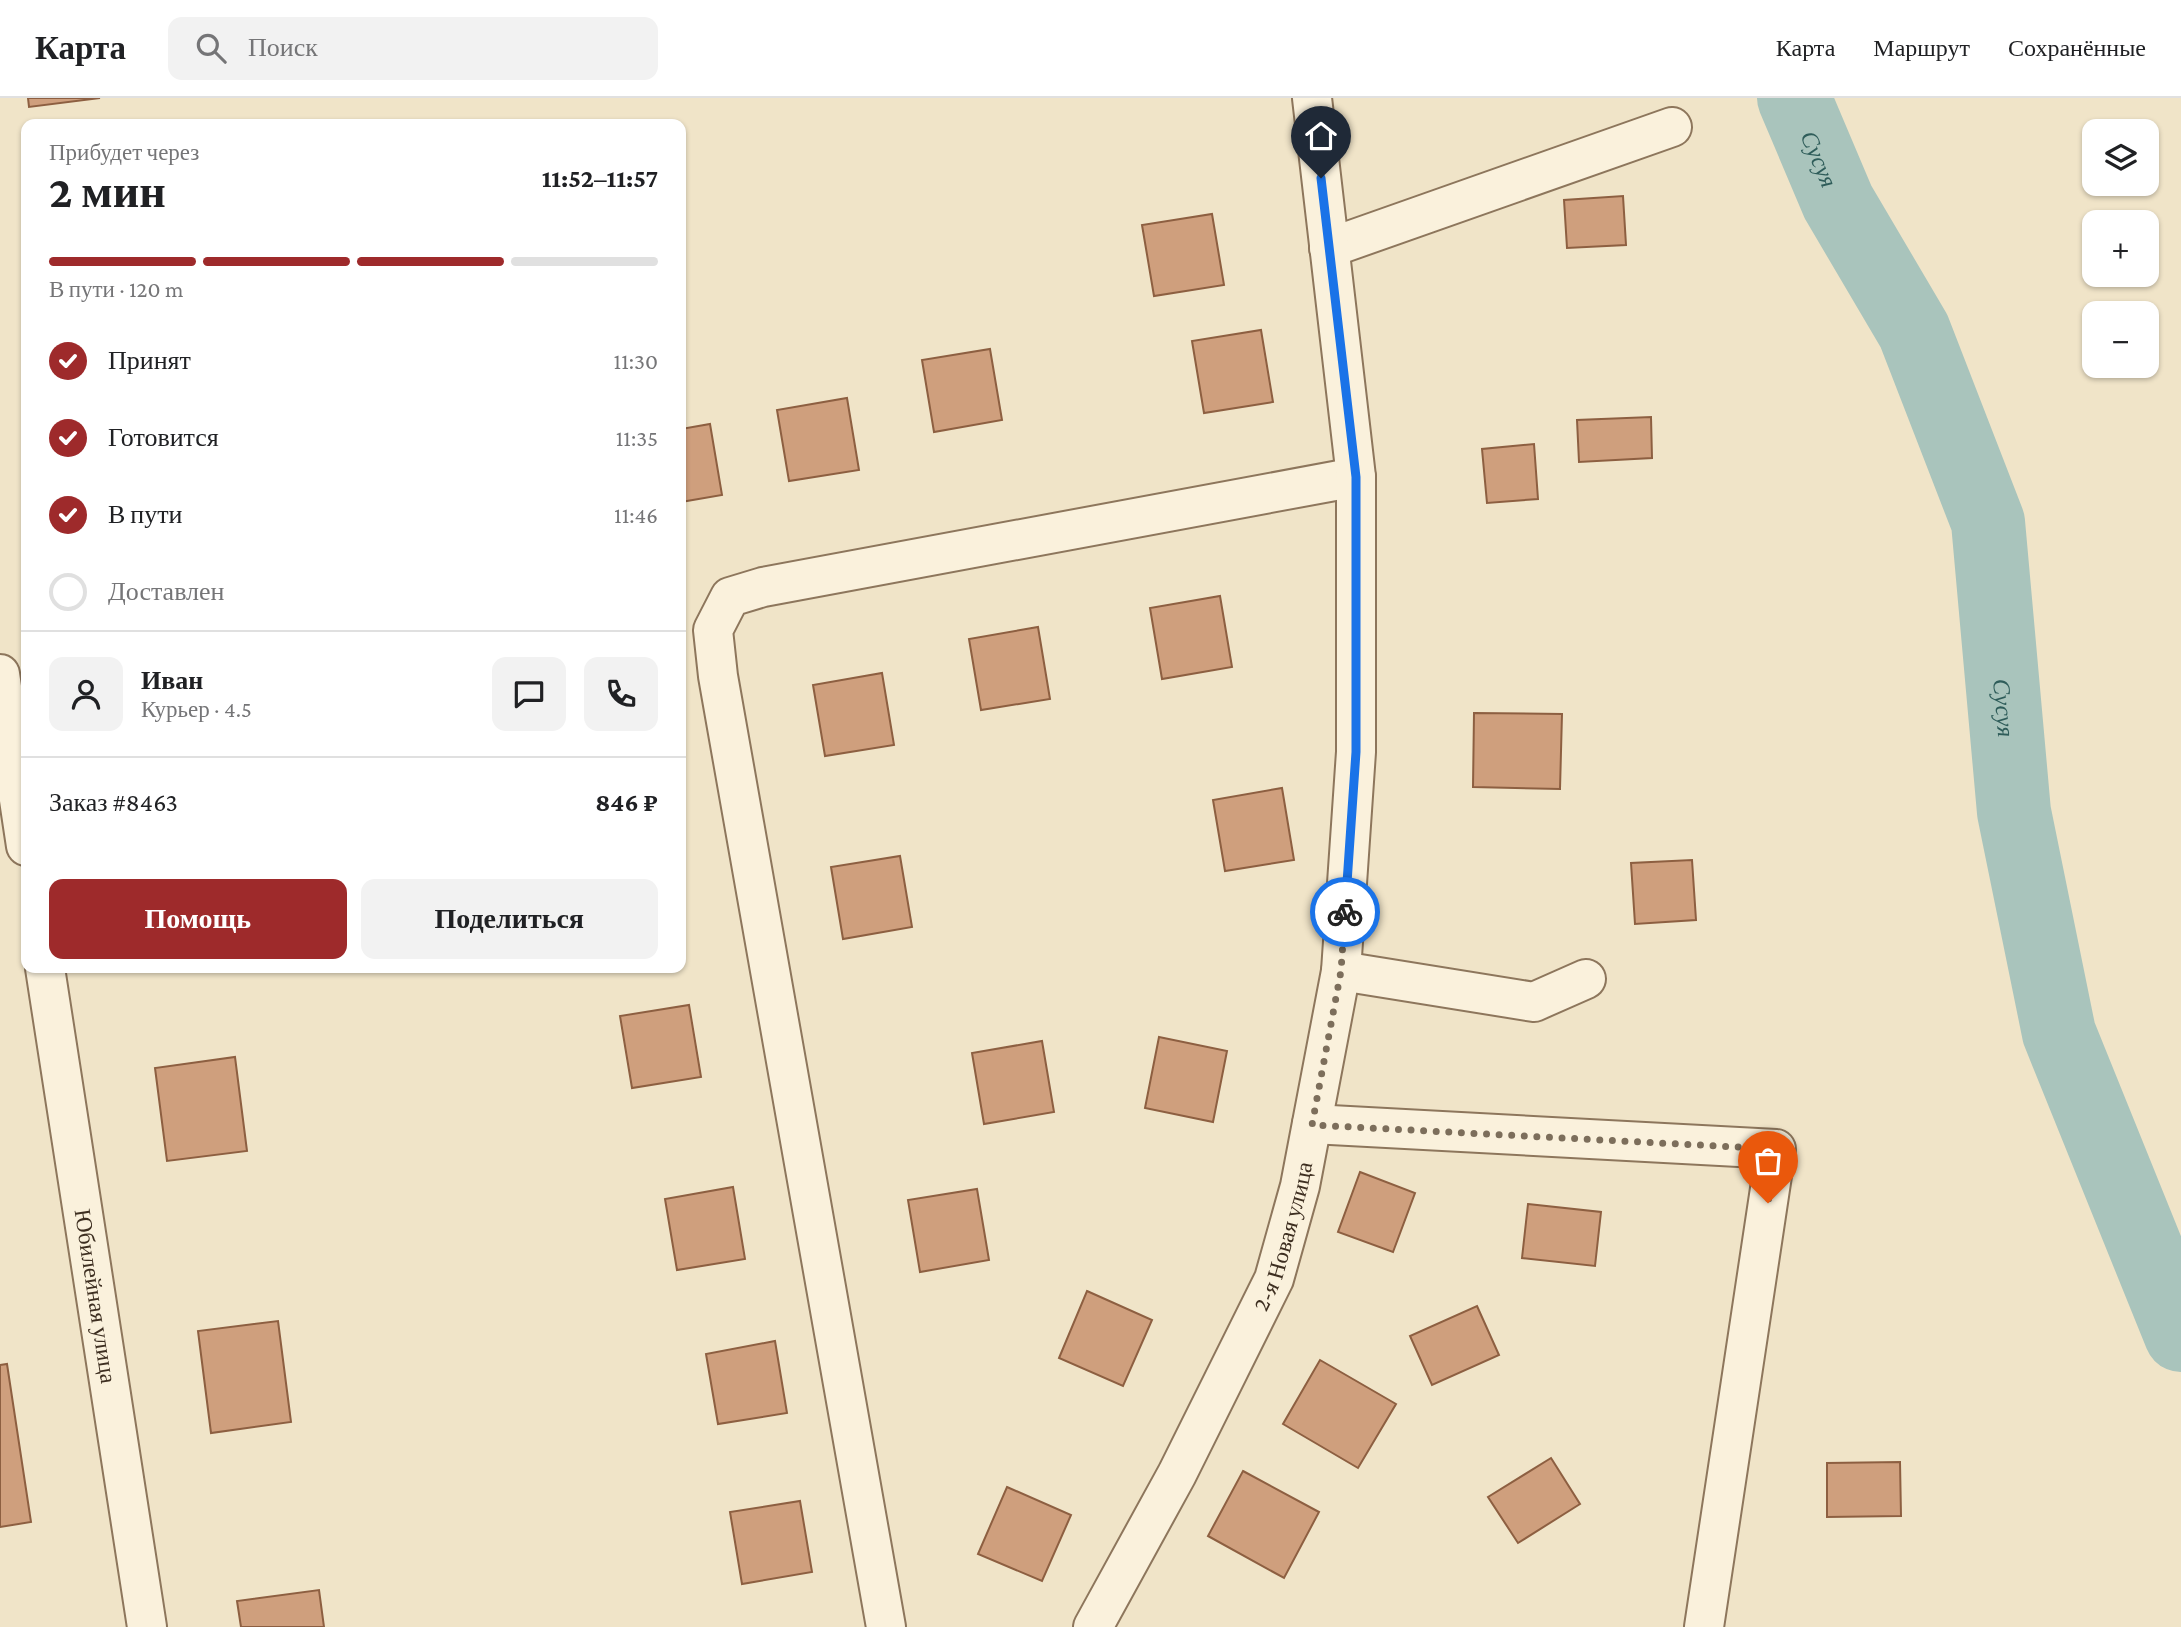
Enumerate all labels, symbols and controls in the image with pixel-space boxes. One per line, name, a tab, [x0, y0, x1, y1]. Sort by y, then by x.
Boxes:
search box	[168, 17, 658, 80]
text: Карта	[35, 29, 126, 66]
icon: search	[192, 29, 230, 67]
text: Поиск	[248, 33, 318, 62]
text: Карта	[1776, 34, 1835, 61]
text: Маршрут	[1873, 34, 1970, 61]
text: Сохранённые	[2008, 34, 2146, 61]
pin	[1291, 106, 1351, 178]
icon: home	[1302, 117, 1340, 155]
map controls	[2082, 119, 2159, 378]
button: layers	[2082, 119, 2159, 196]
water label: Сусуя	[1796, 127, 1844, 191]
text: Прибудет через	[49, 139, 199, 165]
text: 11:52–11:57	[542, 164, 658, 193]
text: 2 мин	[49, 166, 166, 217]
button: +	[2082, 210, 2159, 287]
text: В пути · 120 m	[49, 276, 183, 302]
button: −	[2082, 301, 2159, 378]
icon: check	[49, 342, 87, 380]
text: Принят	[108, 346, 191, 375]
text: 11:30	[614, 348, 658, 374]
icon: check	[49, 419, 87, 457]
text: Готовится	[108, 423, 219, 452]
text: 11:35	[616, 425, 658, 451]
icon: check	[49, 496, 87, 534]
text: В пути	[108, 500, 182, 529]
text: 11:46	[614, 502, 658, 528]
text: Доставлен	[108, 577, 225, 606]
button: person	[49, 657, 123, 731]
button: chat	[492, 657, 566, 731]
button: phone	[584, 657, 658, 731]
text: Иван	[141, 666, 203, 695]
water label: Сусуя	[1989, 677, 2021, 738]
text: Курьер · 4.5	[141, 696, 252, 722]
text: Заказ #8463	[49, 788, 178, 817]
text: 846 ₽	[595, 788, 658, 817]
courier	[1310, 877, 1380, 947]
button: Помощь	[49, 879, 347, 959]
button: Поделиться	[361, 879, 658, 959]
icon: bike	[1326, 893, 1364, 931]
pin	[1738, 1131, 1798, 1203]
icon: bag	[1749, 1142, 1787, 1180]
street label: 2-я Новая улица	[1247, 1159, 1317, 1315]
street label: Юбилейная улица	[69, 1207, 122, 1385]

